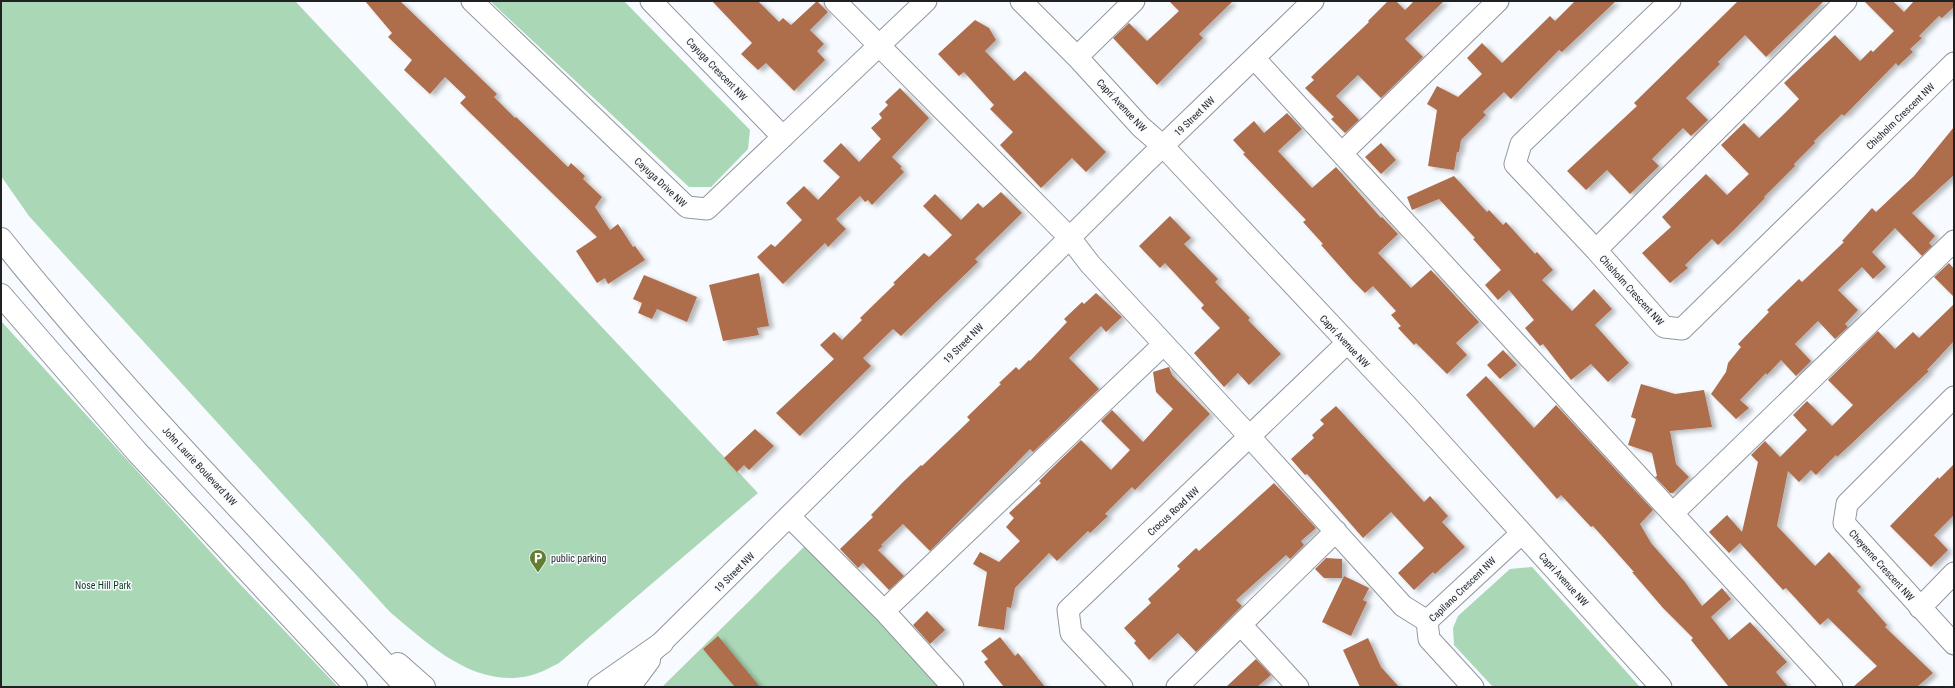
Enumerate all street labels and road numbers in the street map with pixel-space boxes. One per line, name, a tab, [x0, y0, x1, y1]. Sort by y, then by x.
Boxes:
street label: Cayuga Crescent NW	[684, 36, 750, 103]
street label: Capri Avenue NW	[1094, 77, 1149, 134]
street label: Chisholm Crescent NW	[1864, 81, 1937, 152]
street label: 19 Street NW	[1172, 94, 1217, 138]
street label: Cayuga Drive NW	[632, 155, 689, 210]
street label: Chisholm Crescent NW	[1597, 253, 1666, 328]
street label: Capri Avenue NW	[1317, 313, 1372, 370]
street label: 19 Street NW	[941, 321, 986, 366]
street label: John Laurie Boulevard NW	[160, 425, 239, 508]
street label: Crocus Road NW	[1145, 485, 1202, 538]
street label: Cheyenne Crescent NW	[1847, 528, 1917, 603]
street label: 19 Street NW	[712, 550, 757, 595]
street label: Capri Avenue NW	[1537, 550, 1591, 609]
street label: Capilano Crescent NW	[1427, 555, 1498, 624]

